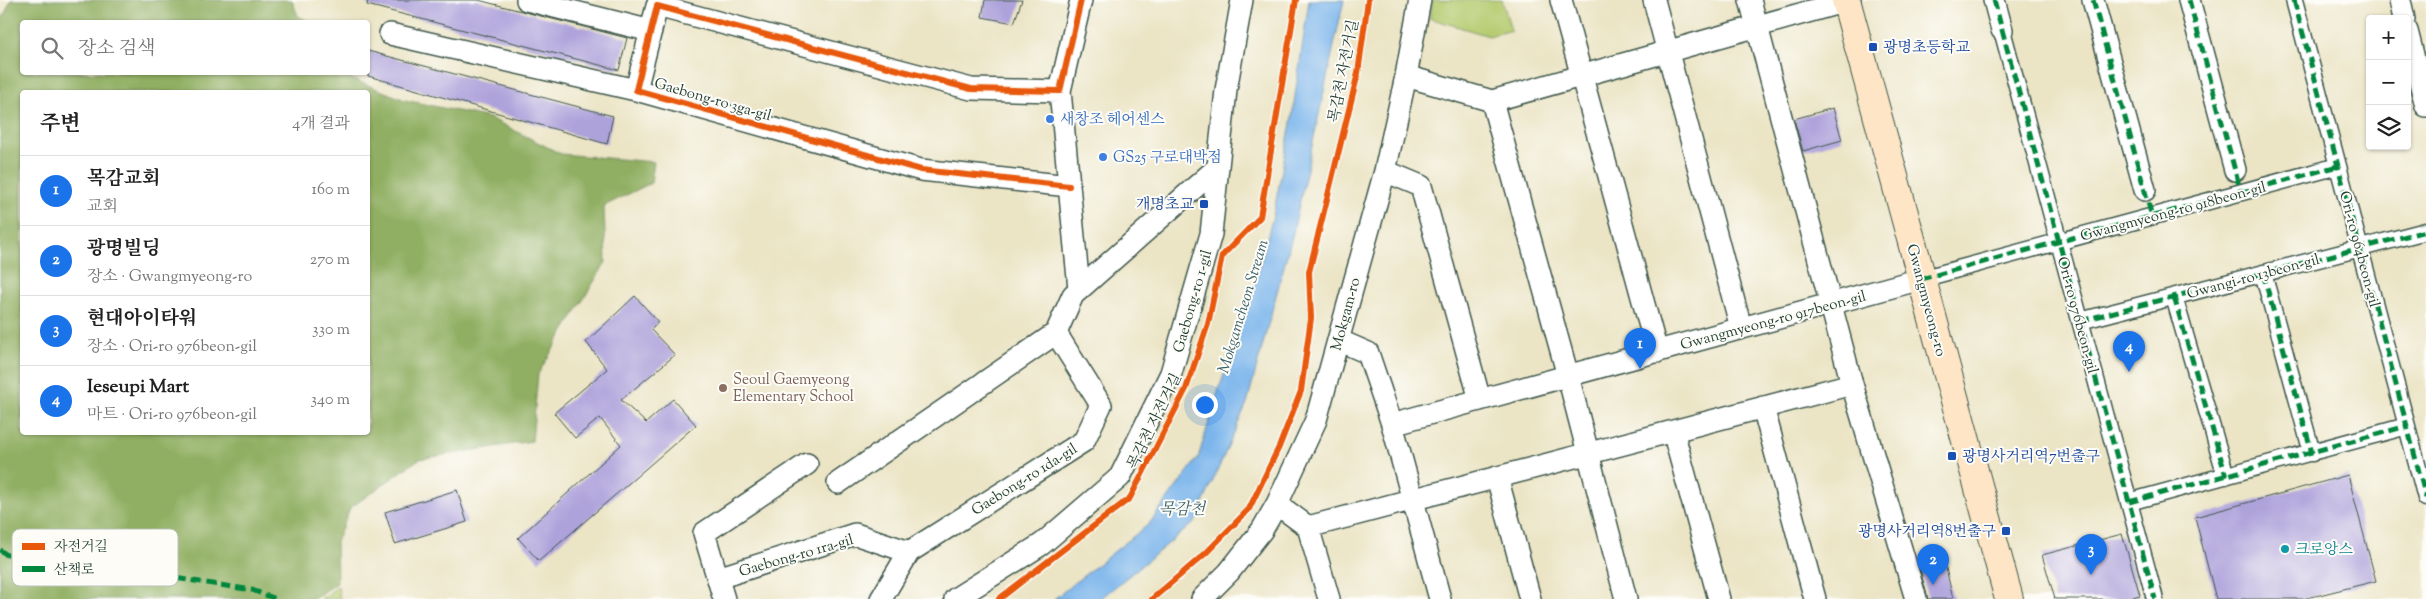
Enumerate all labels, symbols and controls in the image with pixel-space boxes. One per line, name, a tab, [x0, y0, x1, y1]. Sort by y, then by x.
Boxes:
map controls	[2366, 15, 2411, 150]
button: +	[2366, 15, 2411, 60]
street label: 목감천 자전거길	[1324, 18, 1365, 125]
search box	[20, 20, 370, 75]
icon: search	[38, 34, 66, 62]
text: 장소 검색	[78, 36, 155, 63]
place label: 광명초등학교	[1883, 38, 1970, 59]
marker: 광명초등학교	[1867, 41, 1879, 53]
button: −	[2366, 60, 2411, 105]
street label: Gaebong-ro 3ga-gil	[651, 74, 774, 127]
button: layers	[2366, 105, 2411, 150]
text: 주변	[40, 110, 81, 140]
place label: 새창조 헤어센스	[1060, 110, 1165, 131]
text: 4개 결과	[292, 113, 350, 136]
marker: 새창조 헤어센스	[1044, 113, 1056, 125]
place label: GS25 구로대박점	[1113, 148, 1222, 169]
marker: GS25 구로대박점	[1097, 151, 1109, 163]
text: 목감교회	[87, 166, 160, 193]
street label: Gwangmyeong-ro 918beon-gil	[2078, 177, 2269, 247]
text: 1	[53, 179, 59, 202]
text: 160 m	[312, 179, 350, 202]
street label: Ori-ro 964beon-gil	[2333, 189, 2384, 310]
place label: 개명초교	[1136, 195, 1195, 216]
text: 교회	[87, 196, 118, 219]
marker: 개명초교	[1198, 198, 1210, 210]
text: 광명빌딩	[87, 236, 160, 263]
water label: Mokgamcheon Stream	[1213, 237, 1276, 377]
street label: Gwangmyeong-ro	[1900, 242, 1951, 359]
street label: Gaebong-ro 1-gil	[1169, 248, 1218, 355]
text: 2	[52, 249, 60, 272]
text: 270 m	[310, 249, 350, 272]
street label: Gwangi-ro 13beon-gil	[2185, 250, 2322, 305]
street label: Ori-ro 976beon-gil	[2051, 255, 2102, 376]
text: 장소 · Gwangmyeong-ro	[87, 266, 252, 289]
street label: Mokgam-ro	[1327, 275, 1366, 353]
street label: Gwangmyeong-ro 917beon-gil	[1678, 287, 1869, 356]
text: 현대아이타워	[87, 306, 197, 333]
text: 3	[53, 319, 59, 342]
text: 330 m	[312, 319, 350, 342]
pin: 1	[1624, 328, 1656, 369]
pin: 4	[2113, 331, 2145, 372]
text: 장소 · Ori-ro 976beon-gil	[87, 336, 257, 359]
place label: Seoul Gaemyeong Elementary School	[733, 370, 854, 408]
street label: 목감천 자전거길	[1123, 370, 1188, 473]
text: Ieseupi Mart	[87, 374, 189, 401]
marker: Seoul Gaemyeong Elementary School	[717, 382, 729, 394]
text: 4	[52, 389, 60, 412]
text: 340 m	[311, 389, 350, 412]
your location	[1192, 392, 1218, 418]
text: 마트 · Ori-ro 976beon-gil	[87, 404, 257, 427]
street label: Gaebong-ro 1da-gil	[968, 439, 1082, 521]
place label: 광명사거리역7번출구	[1962, 447, 2100, 468]
marker: 광명사거리역7번출구	[1946, 450, 1958, 462]
water label: 목감천	[1159, 499, 1207, 522]
place label: 광명사거리역8번출구	[1858, 522, 1996, 543]
marker: 광명사거리역8번출구	[2000, 525, 2012, 537]
legend	[12, 529, 178, 586]
street label: Gaebong-ro 1ra-gil	[737, 530, 856, 583]
pin: 3	[2075, 534, 2107, 575]
text: 자전거길	[54, 538, 108, 558]
place label: 크로앙스	[2295, 540, 2353, 561]
marker: 크로앙스	[2279, 543, 2291, 555]
pin: 2	[1917, 544, 1949, 585]
text: 산책로	[54, 561, 95, 581]

